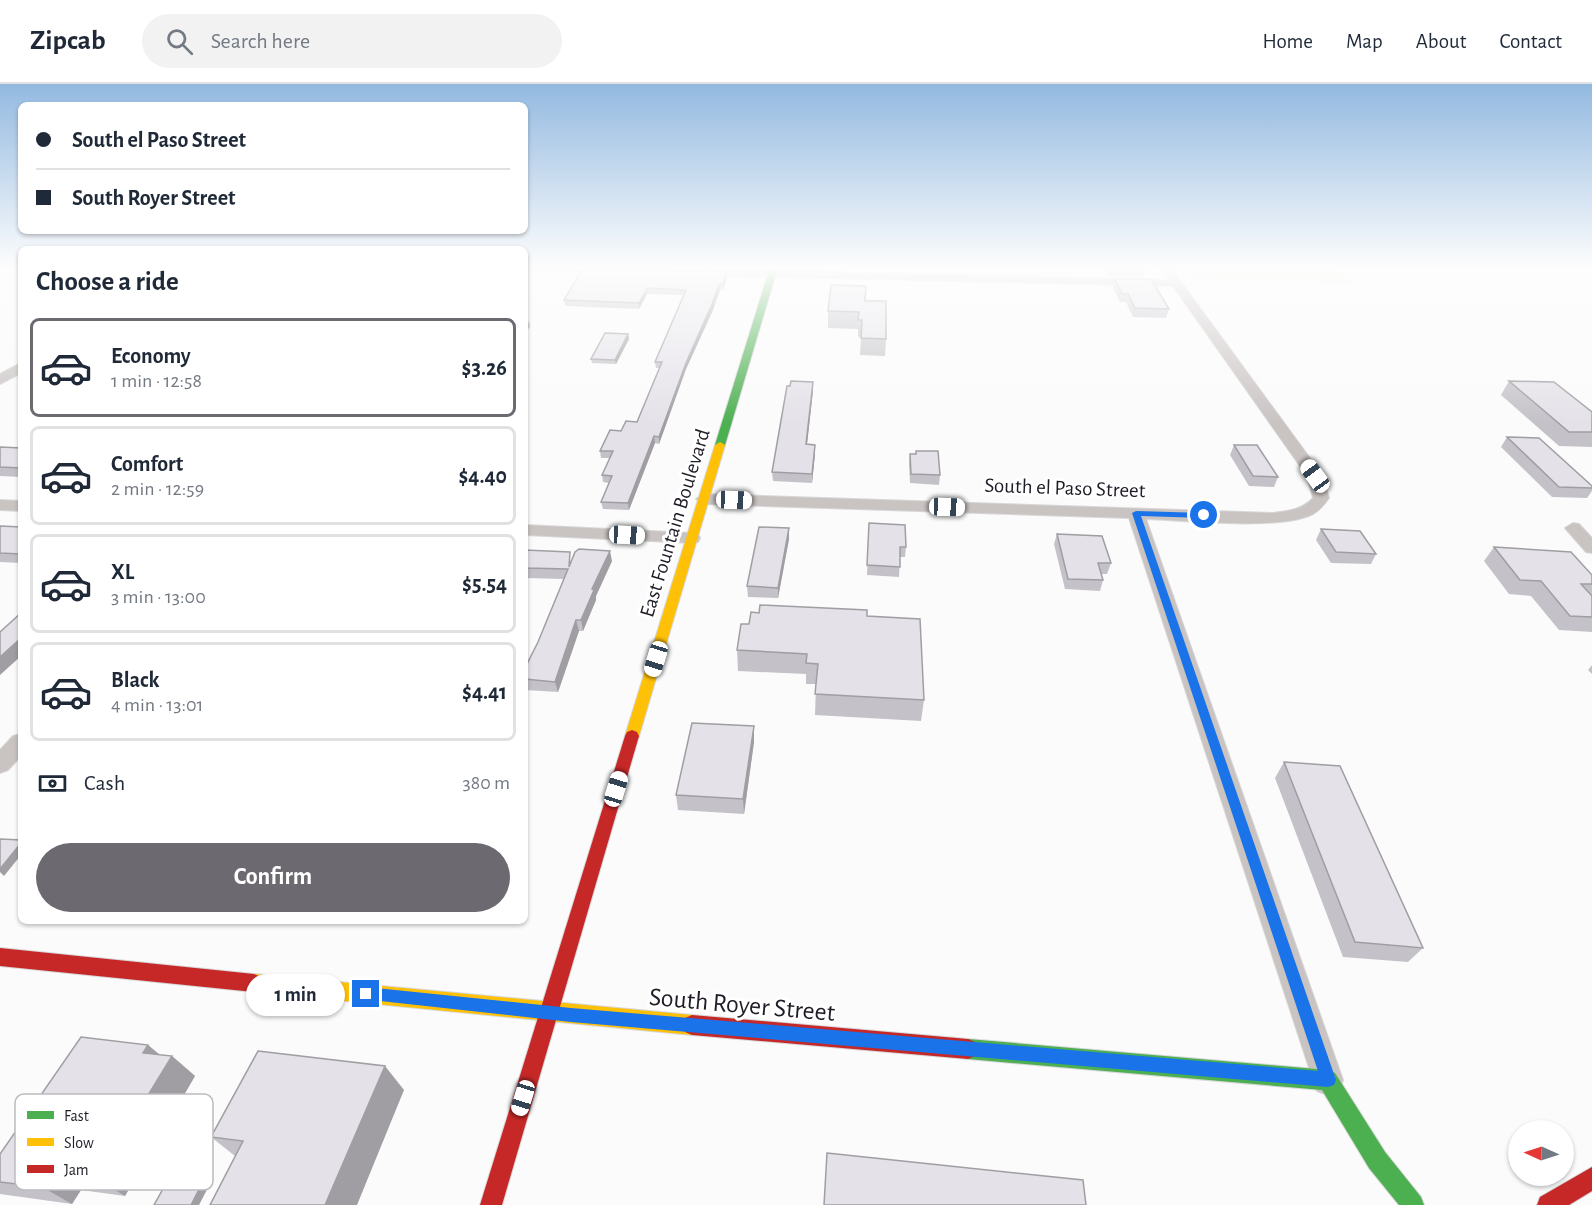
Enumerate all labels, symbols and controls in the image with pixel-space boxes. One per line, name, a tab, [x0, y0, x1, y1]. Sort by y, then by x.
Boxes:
search box	[142, 14, 562, 68]
icon: search	[163, 25, 196, 58]
text: Zipcab	[30, 27, 106, 55]
text: Search here	[211, 30, 310, 52]
text: Home	[1262, 31, 1313, 52]
text: Map	[1346, 31, 1383, 52]
text: About	[1416, 31, 1466, 52]
text: Contact	[1499, 31, 1562, 52]
text: South el Paso Street	[72, 129, 246, 151]
text: South Royer Street	[72, 187, 235, 209]
text: Choose a ride	[36, 268, 179, 295]
icon: car	[39, 341, 93, 395]
text: Economy	[111, 345, 191, 367]
text: $3.26	[462, 357, 507, 379]
text: 1 min · 12:58	[111, 371, 202, 391]
street label: East Fountain Boulevard	[636, 426, 714, 620]
icon: car	[39, 449, 93, 503]
text: Comfort	[111, 453, 183, 475]
car	[1297, 456, 1333, 496]
text: $4.40	[458, 465, 507, 487]
street label: South el Paso Street	[984, 475, 1146, 501]
text: 2 min · 12:59	[111, 479, 204, 499]
car	[716, 490, 752, 510]
car	[929, 497, 965, 517]
route start	[1190, 501, 1217, 528]
car	[609, 525, 645, 545]
icon: car	[39, 557, 93, 611]
text: XL	[111, 561, 134, 583]
text: $5.54	[462, 573, 507, 595]
text: 3 min · 13:00	[111, 587, 206, 607]
car	[642, 639, 670, 679]
icon: car	[39, 665, 93, 719]
text: Black	[111, 669, 159, 691]
text: $4.41	[462, 681, 507, 703]
text: 4 min · 13:01	[111, 695, 203, 715]
icon: cash	[36, 767, 69, 800]
car	[602, 769, 630, 809]
text: Cash	[84, 772, 125, 794]
text: 380 m	[462, 773, 510, 793]
button: Confirm	[36, 843, 510, 912]
callout: 1 min	[246, 973, 345, 1015]
route end	[352, 980, 379, 1007]
street label: South Royer Street	[648, 984, 836, 1026]
text: 1 min	[274, 985, 317, 1005]
car	[509, 1078, 537, 1118]
legend	[15, 1094, 213, 1190]
text: Fast	[64, 1108, 89, 1124]
north arrow	[1508, 1120, 1574, 1186]
map controls	[1508, 1120, 1574, 1186]
text: Slow	[64, 1135, 94, 1151]
text: Jam	[64, 1162, 89, 1178]

